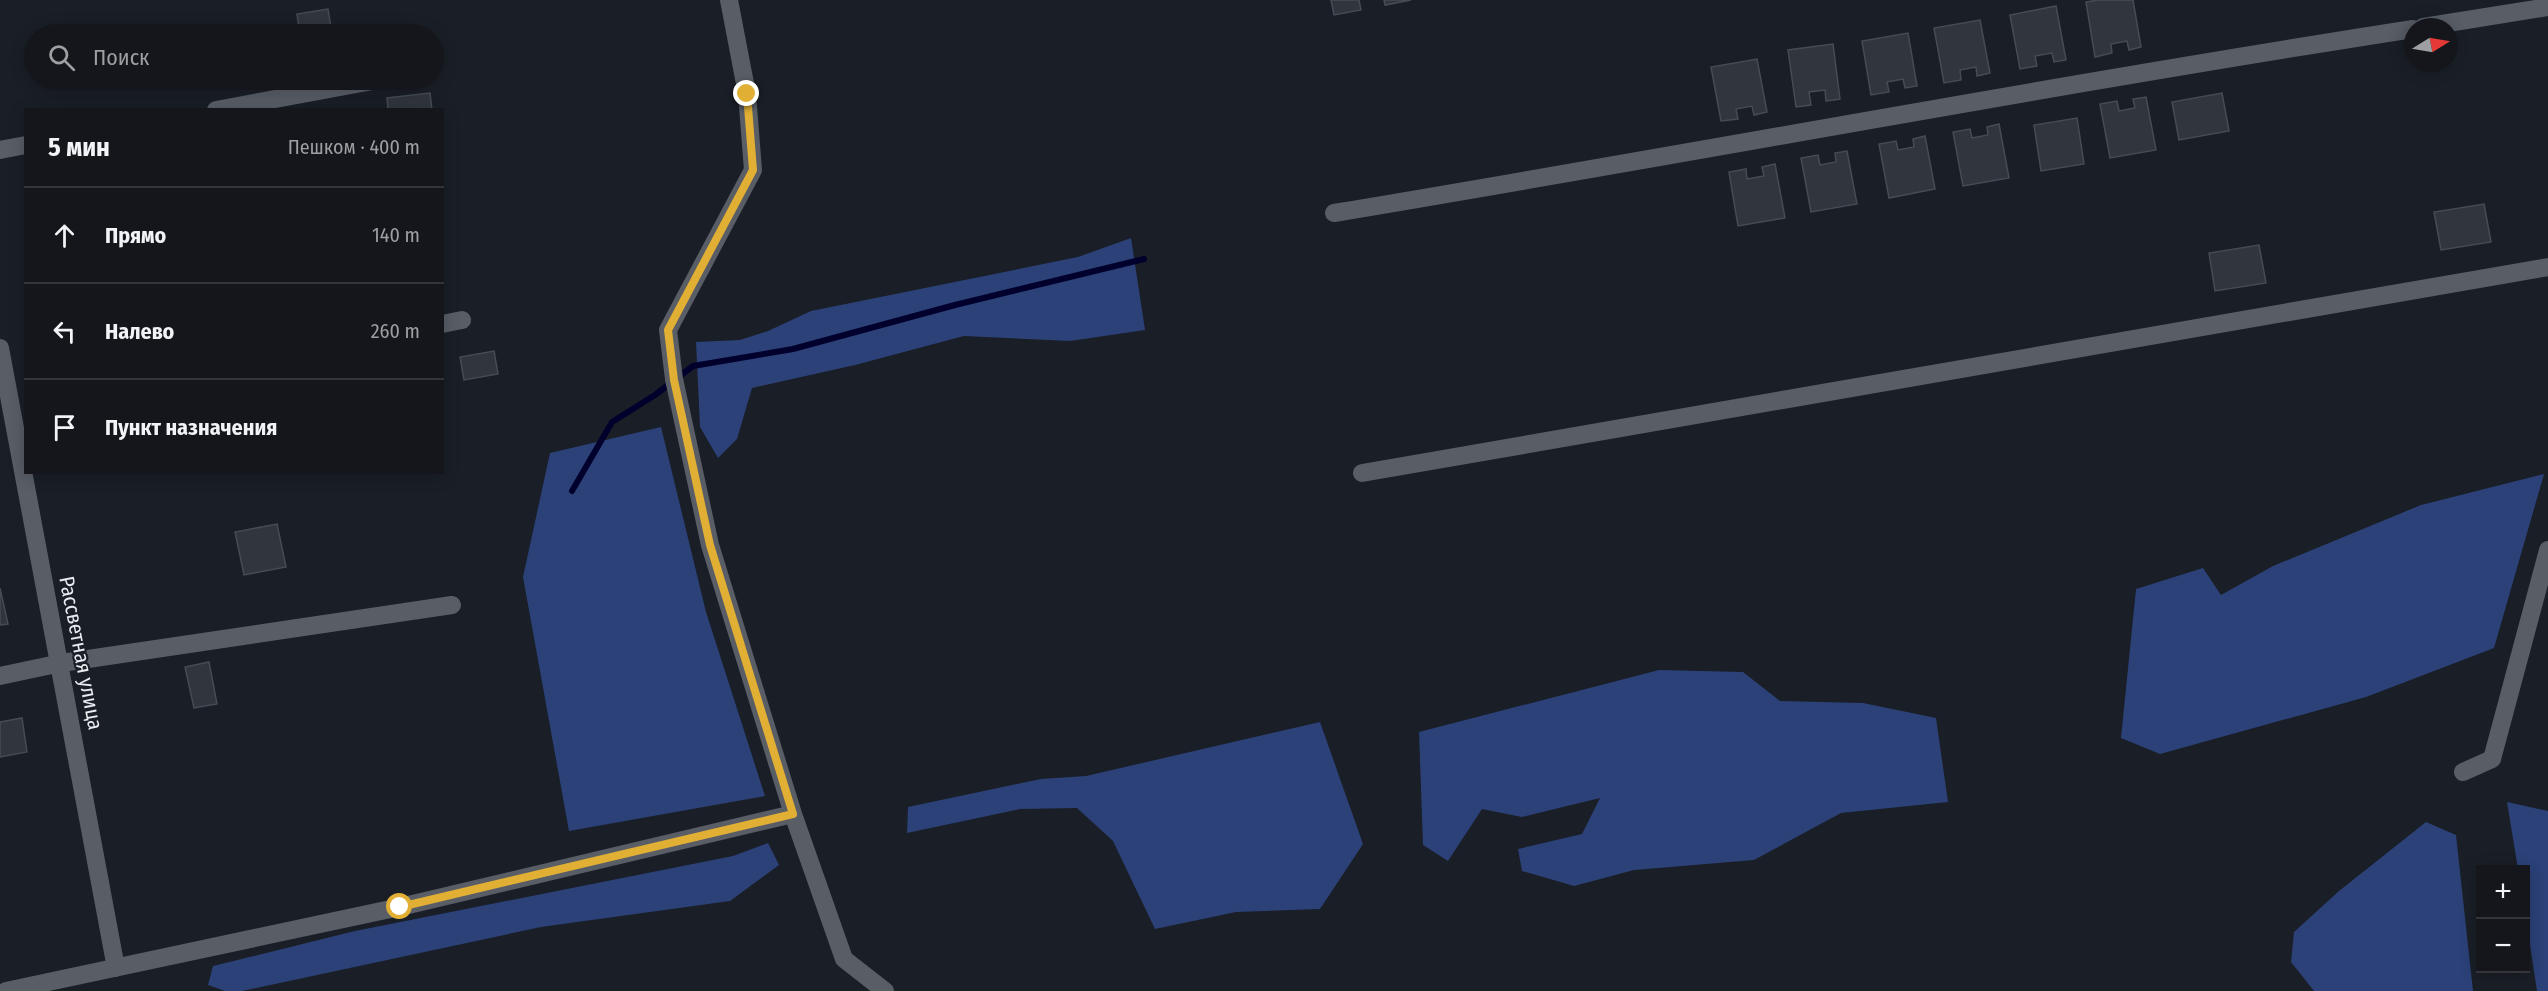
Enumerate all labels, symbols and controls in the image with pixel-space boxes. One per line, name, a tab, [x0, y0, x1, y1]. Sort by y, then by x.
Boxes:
north arrow	[2404, 18, 2458, 72]
search box	[24, 24, 444, 90]
icon: search	[45, 41, 78, 74]
text: Поиск	[93, 44, 149, 71]
route end	[733, 80, 759, 106]
text: 5 мин	[48, 132, 110, 163]
text: Пешком · 400 m	[288, 135, 420, 159]
icon: ahead	[48, 219, 81, 252]
text: Прямо	[105, 222, 166, 249]
text: 140 m	[372, 223, 420, 247]
icon: left	[48, 315, 81, 348]
text: Налево	[105, 318, 174, 345]
text: 260 m	[371, 319, 420, 343]
icon: arrive	[48, 411, 81, 444]
text: Пункт назначения	[105, 414, 277, 441]
street label: Рассветная улица	[53, 574, 109, 732]
map controls	[2476, 865, 2530, 973]
button: +	[2476, 865, 2530, 919]
route start	[386, 893, 412, 919]
button: −	[2476, 919, 2530, 973]

